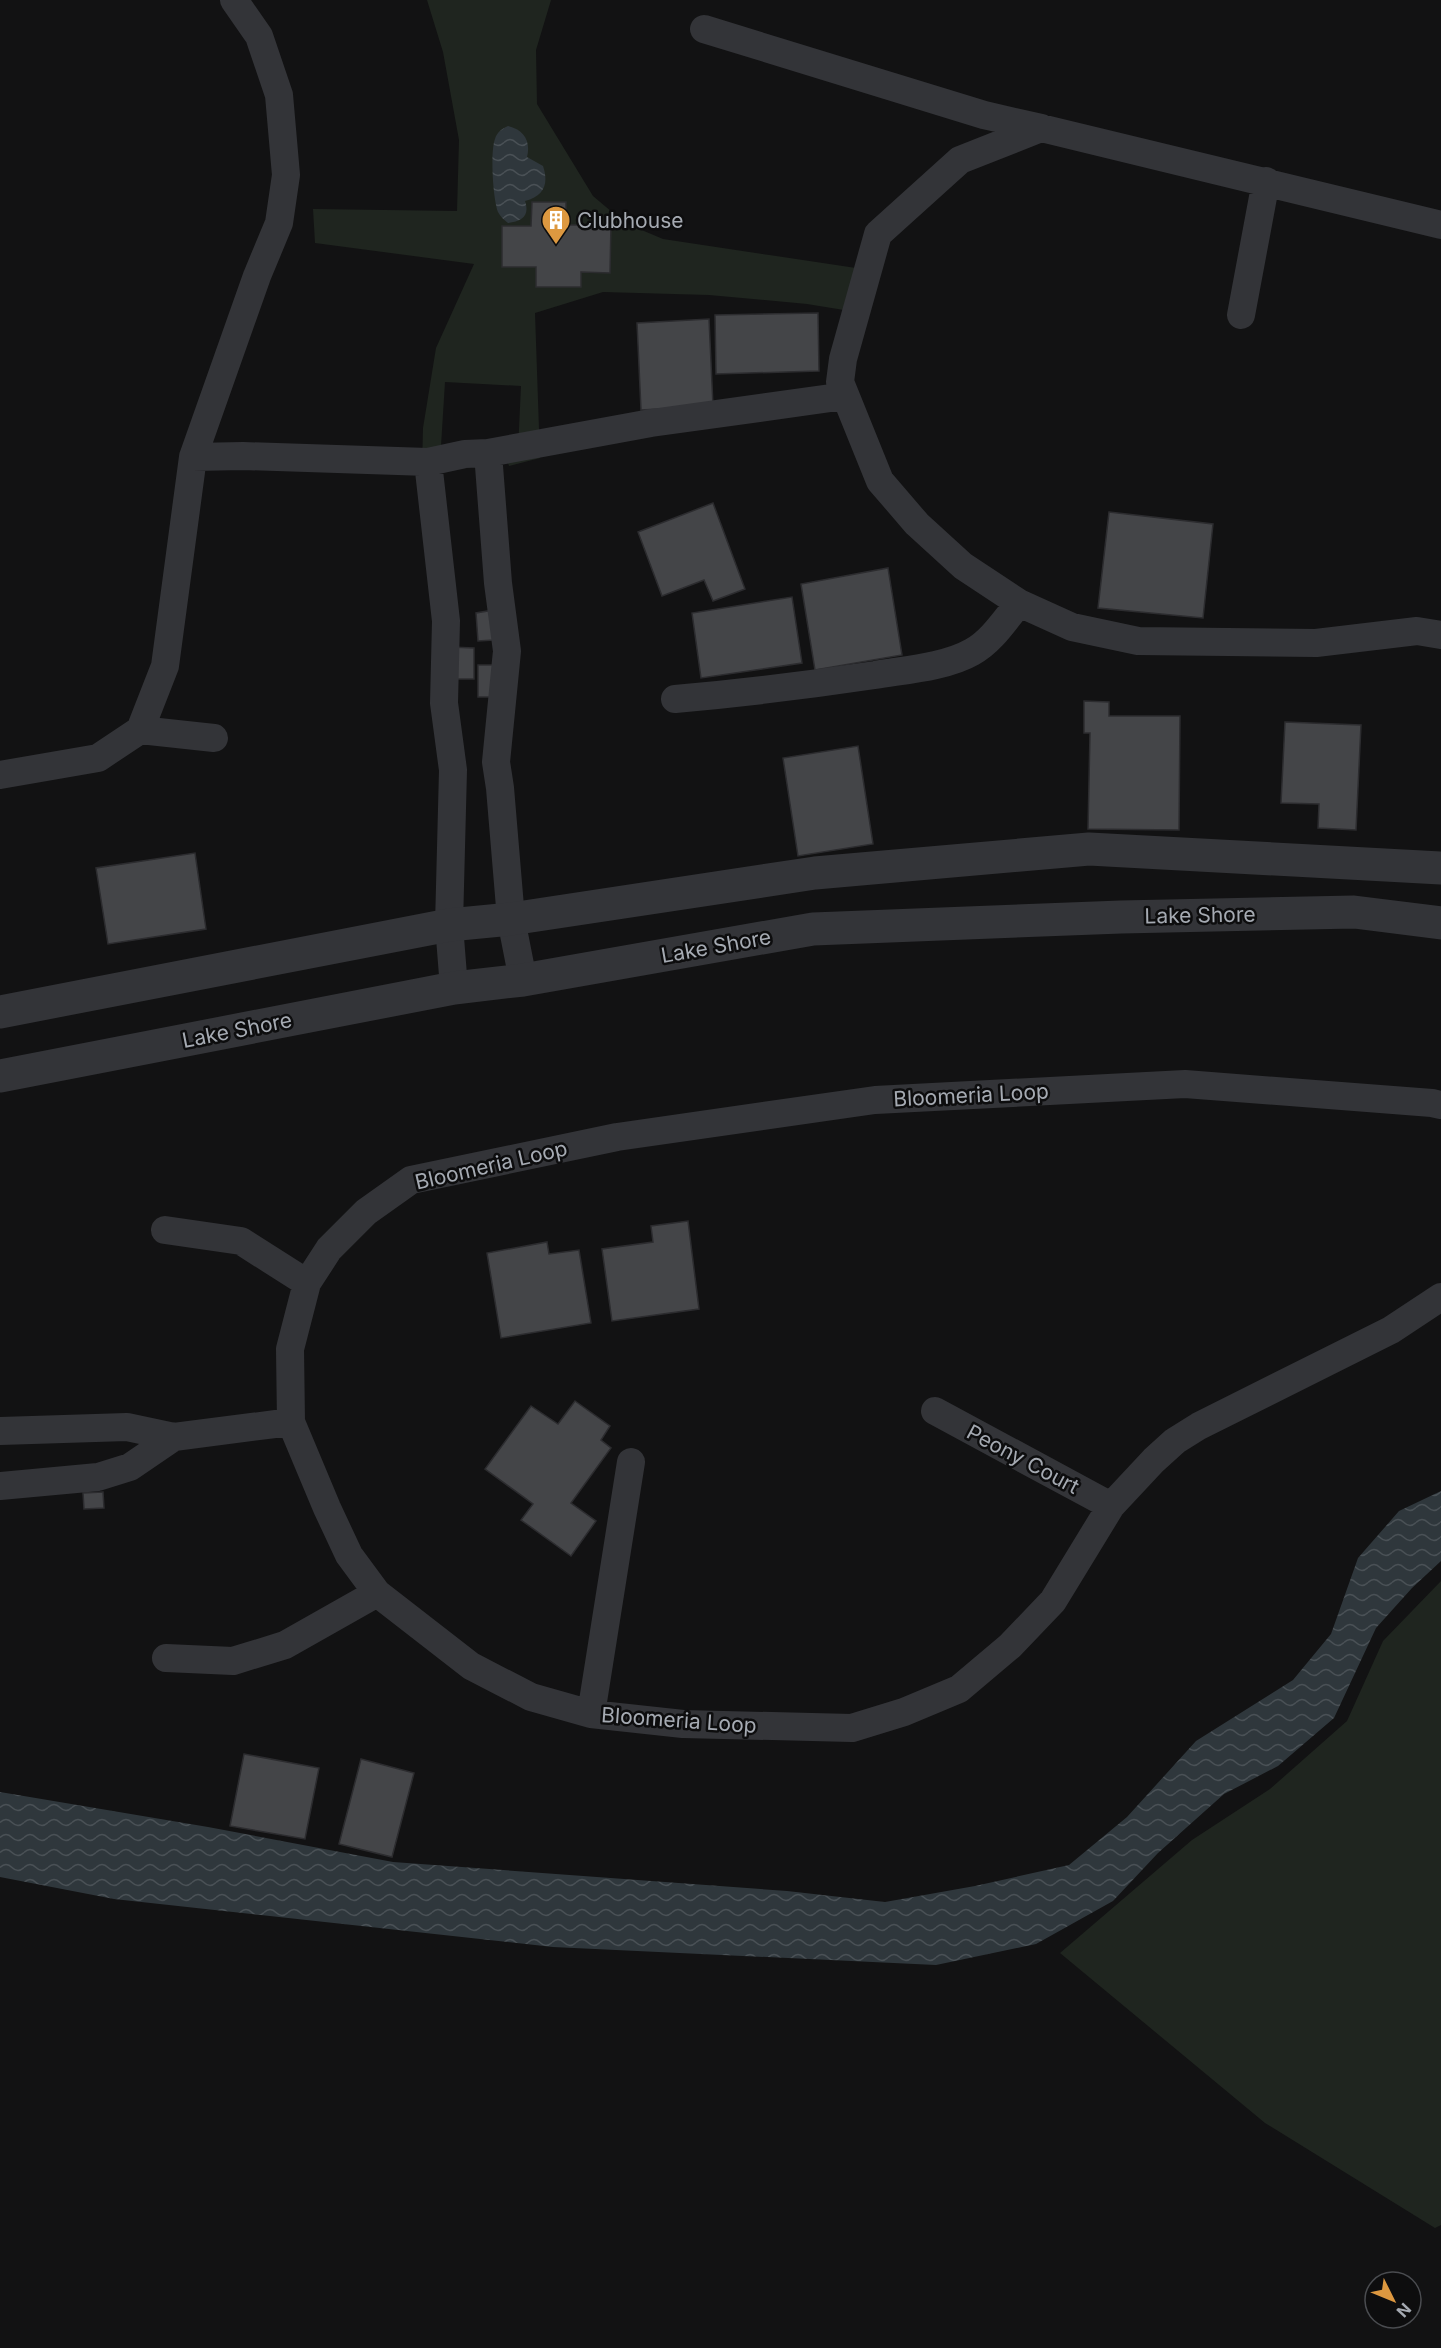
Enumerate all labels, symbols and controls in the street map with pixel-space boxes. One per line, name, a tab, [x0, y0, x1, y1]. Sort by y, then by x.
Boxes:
building icon: Clubhouse	[540, 204, 572, 246]
place label: Clubhouse	[577, 208, 683, 233]
street label: Lake Shore	[1144, 902, 1256, 928]
street label: Lake Shore	[659, 924, 773, 968]
street label: Lake Shore	[180, 1007, 294, 1053]
street label: Bloomeria Loop	[893, 1078, 1049, 1112]
street label: Bloomeria Loop	[412, 1135, 570, 1195]
street label: Peony Court	[963, 1419, 1083, 1499]
street label: Bloomeria Loop	[601, 1702, 757, 1738]
north arrow	[1363, 2270, 1423, 2330]
text: N	[1392, 2299, 1415, 2322]

